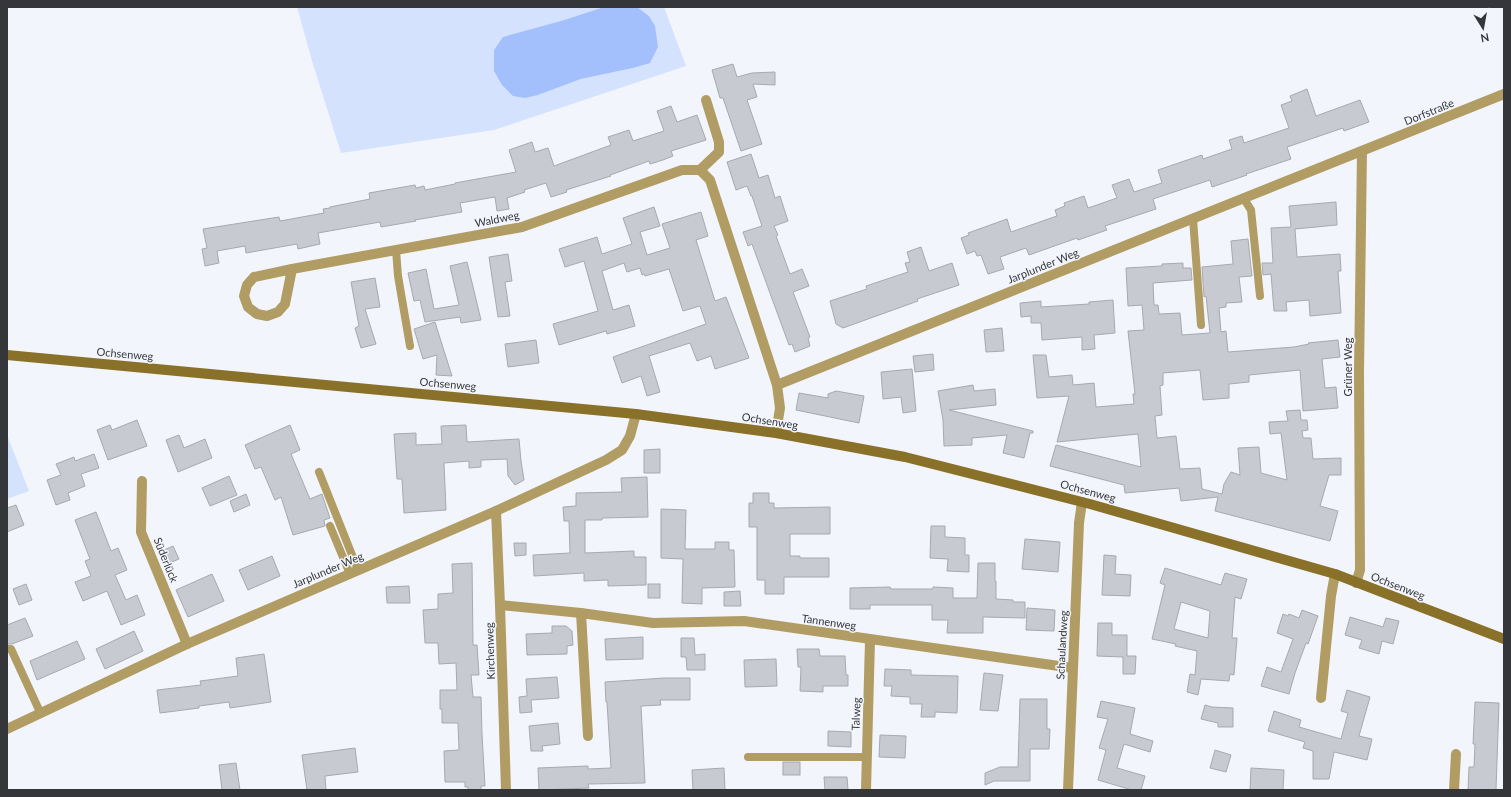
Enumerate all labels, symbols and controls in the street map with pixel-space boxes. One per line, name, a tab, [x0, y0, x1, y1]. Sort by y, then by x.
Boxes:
north arrow	[1463, 8, 1503, 48]
text: N	[1480, 31, 1490, 45]
street label: Dorfstraße	[1402, 96, 1456, 127]
street label: Waldweg	[474, 208, 521, 229]
street label: Jarplunder Weg	[1005, 245, 1081, 286]
street label: Grüner Weg	[1341, 337, 1354, 396]
street label: Ochsenweg	[96, 345, 154, 362]
street label: Ochsenweg	[419, 375, 477, 392]
street label: Ochsenweg	[741, 410, 799, 431]
street label: Ochsenweg	[1059, 477, 1118, 504]
street label: Süderlück	[152, 535, 182, 585]
street label: Jarplunder Weg	[290, 549, 365, 590]
street label: Ochsenweg	[1369, 569, 1427, 602]
street label: Schaulandweg	[1053, 610, 1070, 680]
street label: Tannenweg	[801, 611, 857, 632]
street label: Kirchenweg	[482, 622, 497, 680]
street label: Talweg	[848, 697, 863, 731]

